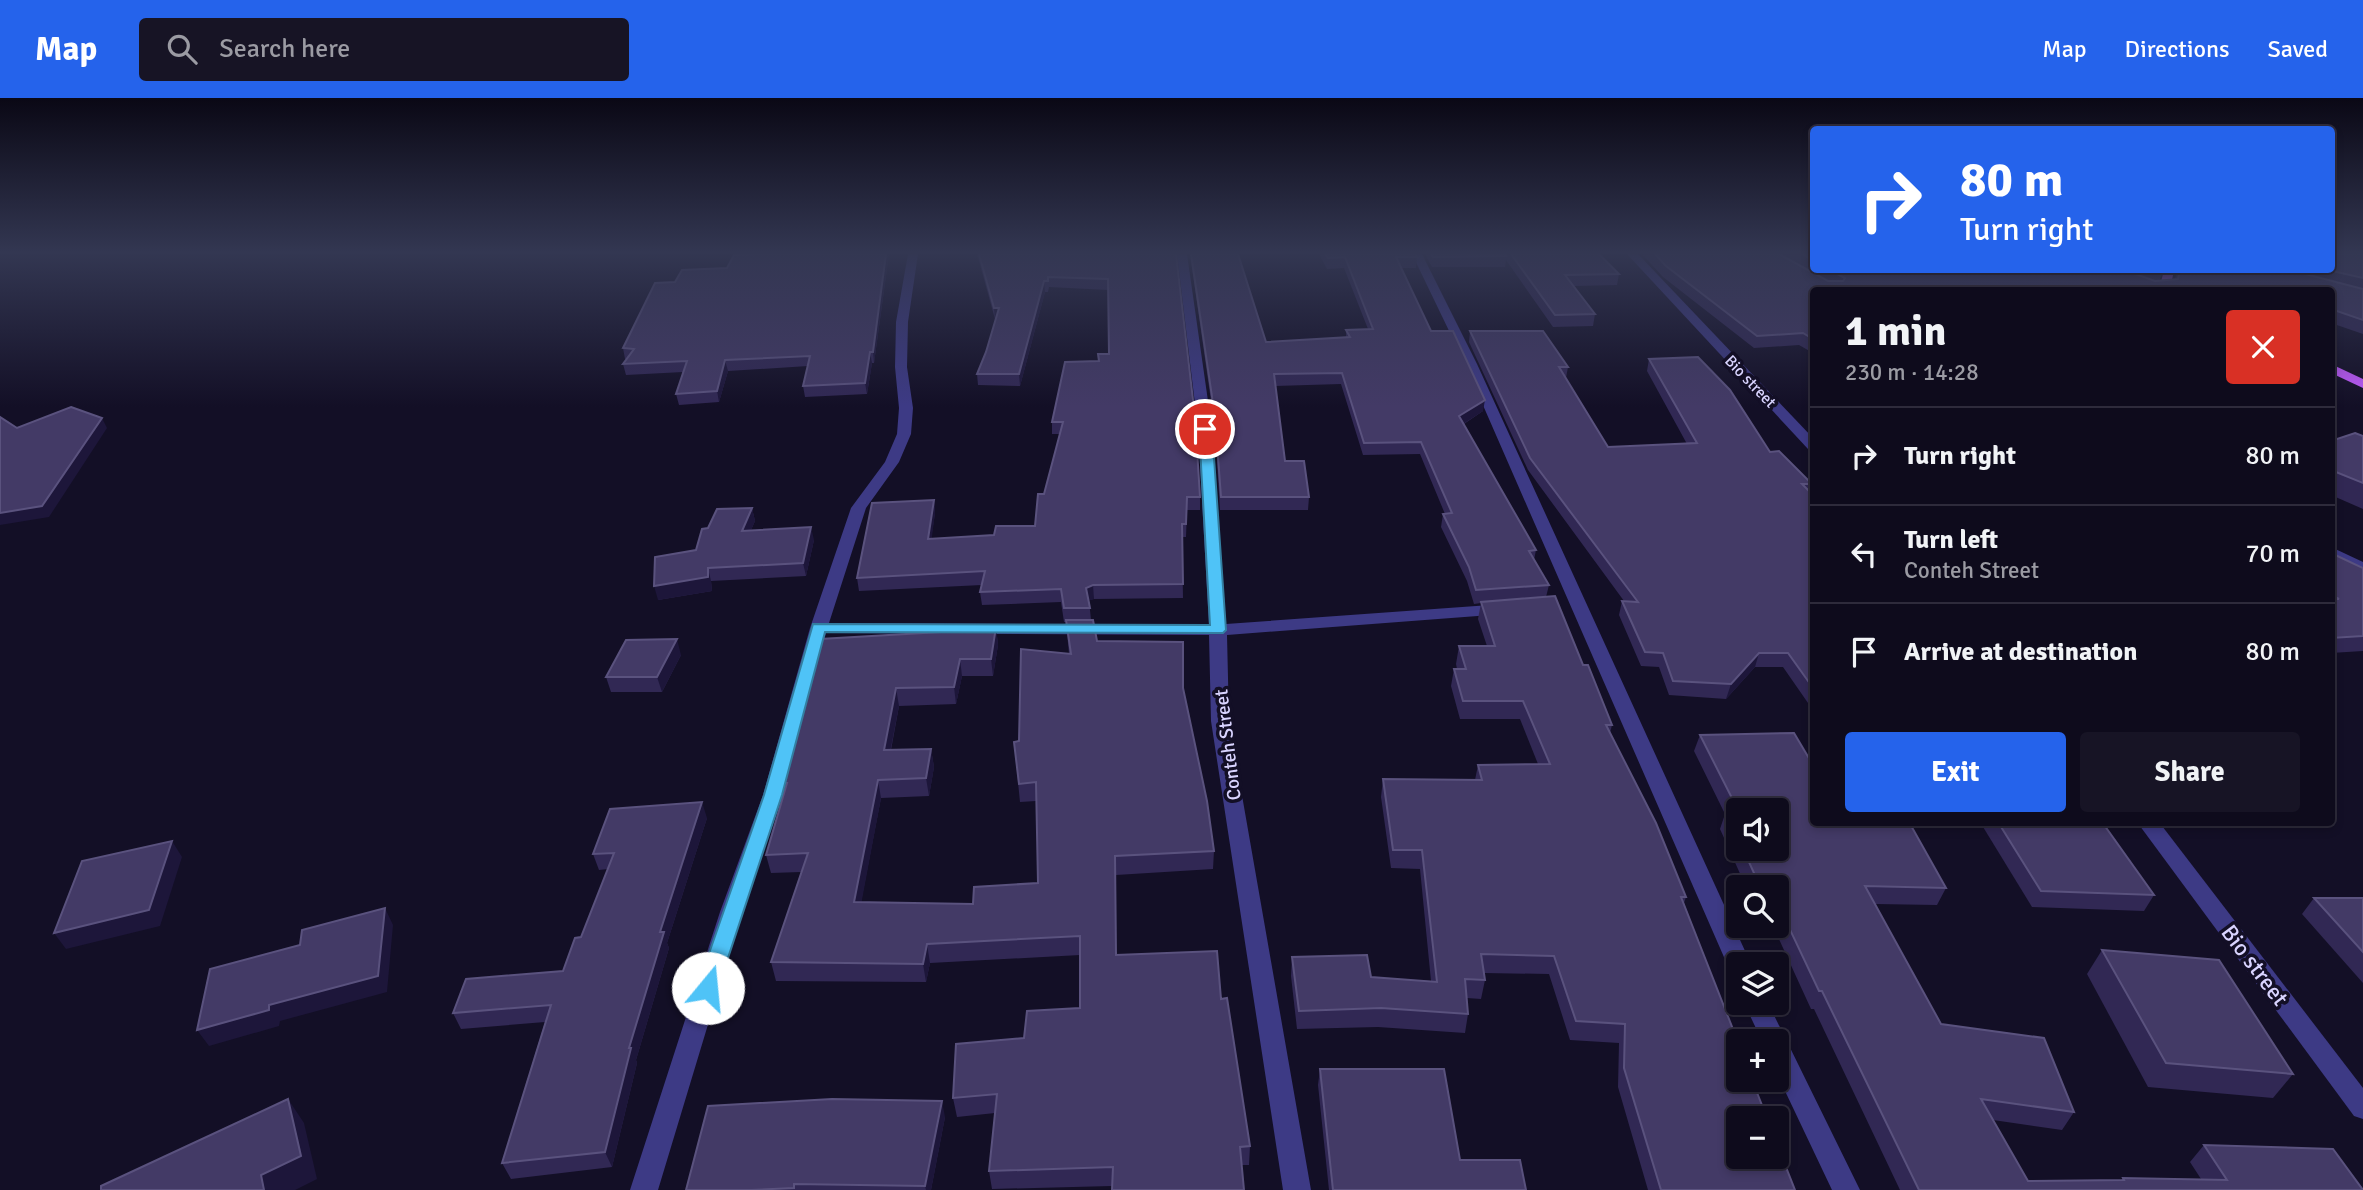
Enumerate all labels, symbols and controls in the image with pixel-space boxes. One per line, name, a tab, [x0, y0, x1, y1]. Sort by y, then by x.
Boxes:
search box	[139, 18, 629, 81]
text: Map	[35, 29, 97, 70]
icon: search	[163, 30, 201, 68]
text: Search here	[219, 33, 350, 65]
text: Map	[2042, 34, 2087, 64]
text: Directions	[2125, 34, 2230, 64]
text: Saved	[2268, 34, 2328, 64]
text: 80 m	[1960, 150, 2063, 210]
icon: right	[1845, 154, 1936, 245]
text: Turn right	[1960, 210, 2093, 249]
text: 1 min	[1845, 306, 1946, 357]
button: close	[2226, 310, 2300, 384]
street label: Bio street	[1720, 351, 1781, 413]
text: 230 m · 14:28	[1845, 358, 1979, 387]
pin	[1175, 399, 1235, 459]
icon: arrive	[1186, 410, 1224, 448]
icon: right	[1845, 437, 1883, 475]
text: Turn right	[1904, 440, 2016, 472]
text: 80 m	[2245, 440, 2300, 472]
text: Turn left	[1904, 524, 1998, 556]
icon: left	[1845, 535, 1883, 573]
text: 70 m	[2245, 538, 2300, 570]
text: Conteh Street	[1904, 556, 2039, 585]
icon: arrive	[1845, 633, 1883, 671]
text: Arrive at destination	[1904, 636, 2137, 668]
text: 80 m	[2245, 636, 2300, 668]
street label: Conteh Street	[1209, 688, 1247, 802]
button: Exit	[1845, 732, 2066, 812]
button: Share	[2080, 732, 2300, 812]
map controls	[1726, 798, 1789, 1169]
button: sound	[1726, 798, 1789, 861]
button: search	[1726, 875, 1789, 938]
street label: Bio street	[2215, 919, 2295, 1012]
position arrow	[671, 951, 745, 1025]
button: layers	[1726, 952, 1789, 1015]
button: +	[1726, 1029, 1789, 1092]
button: −	[1726, 1106, 1789, 1169]

